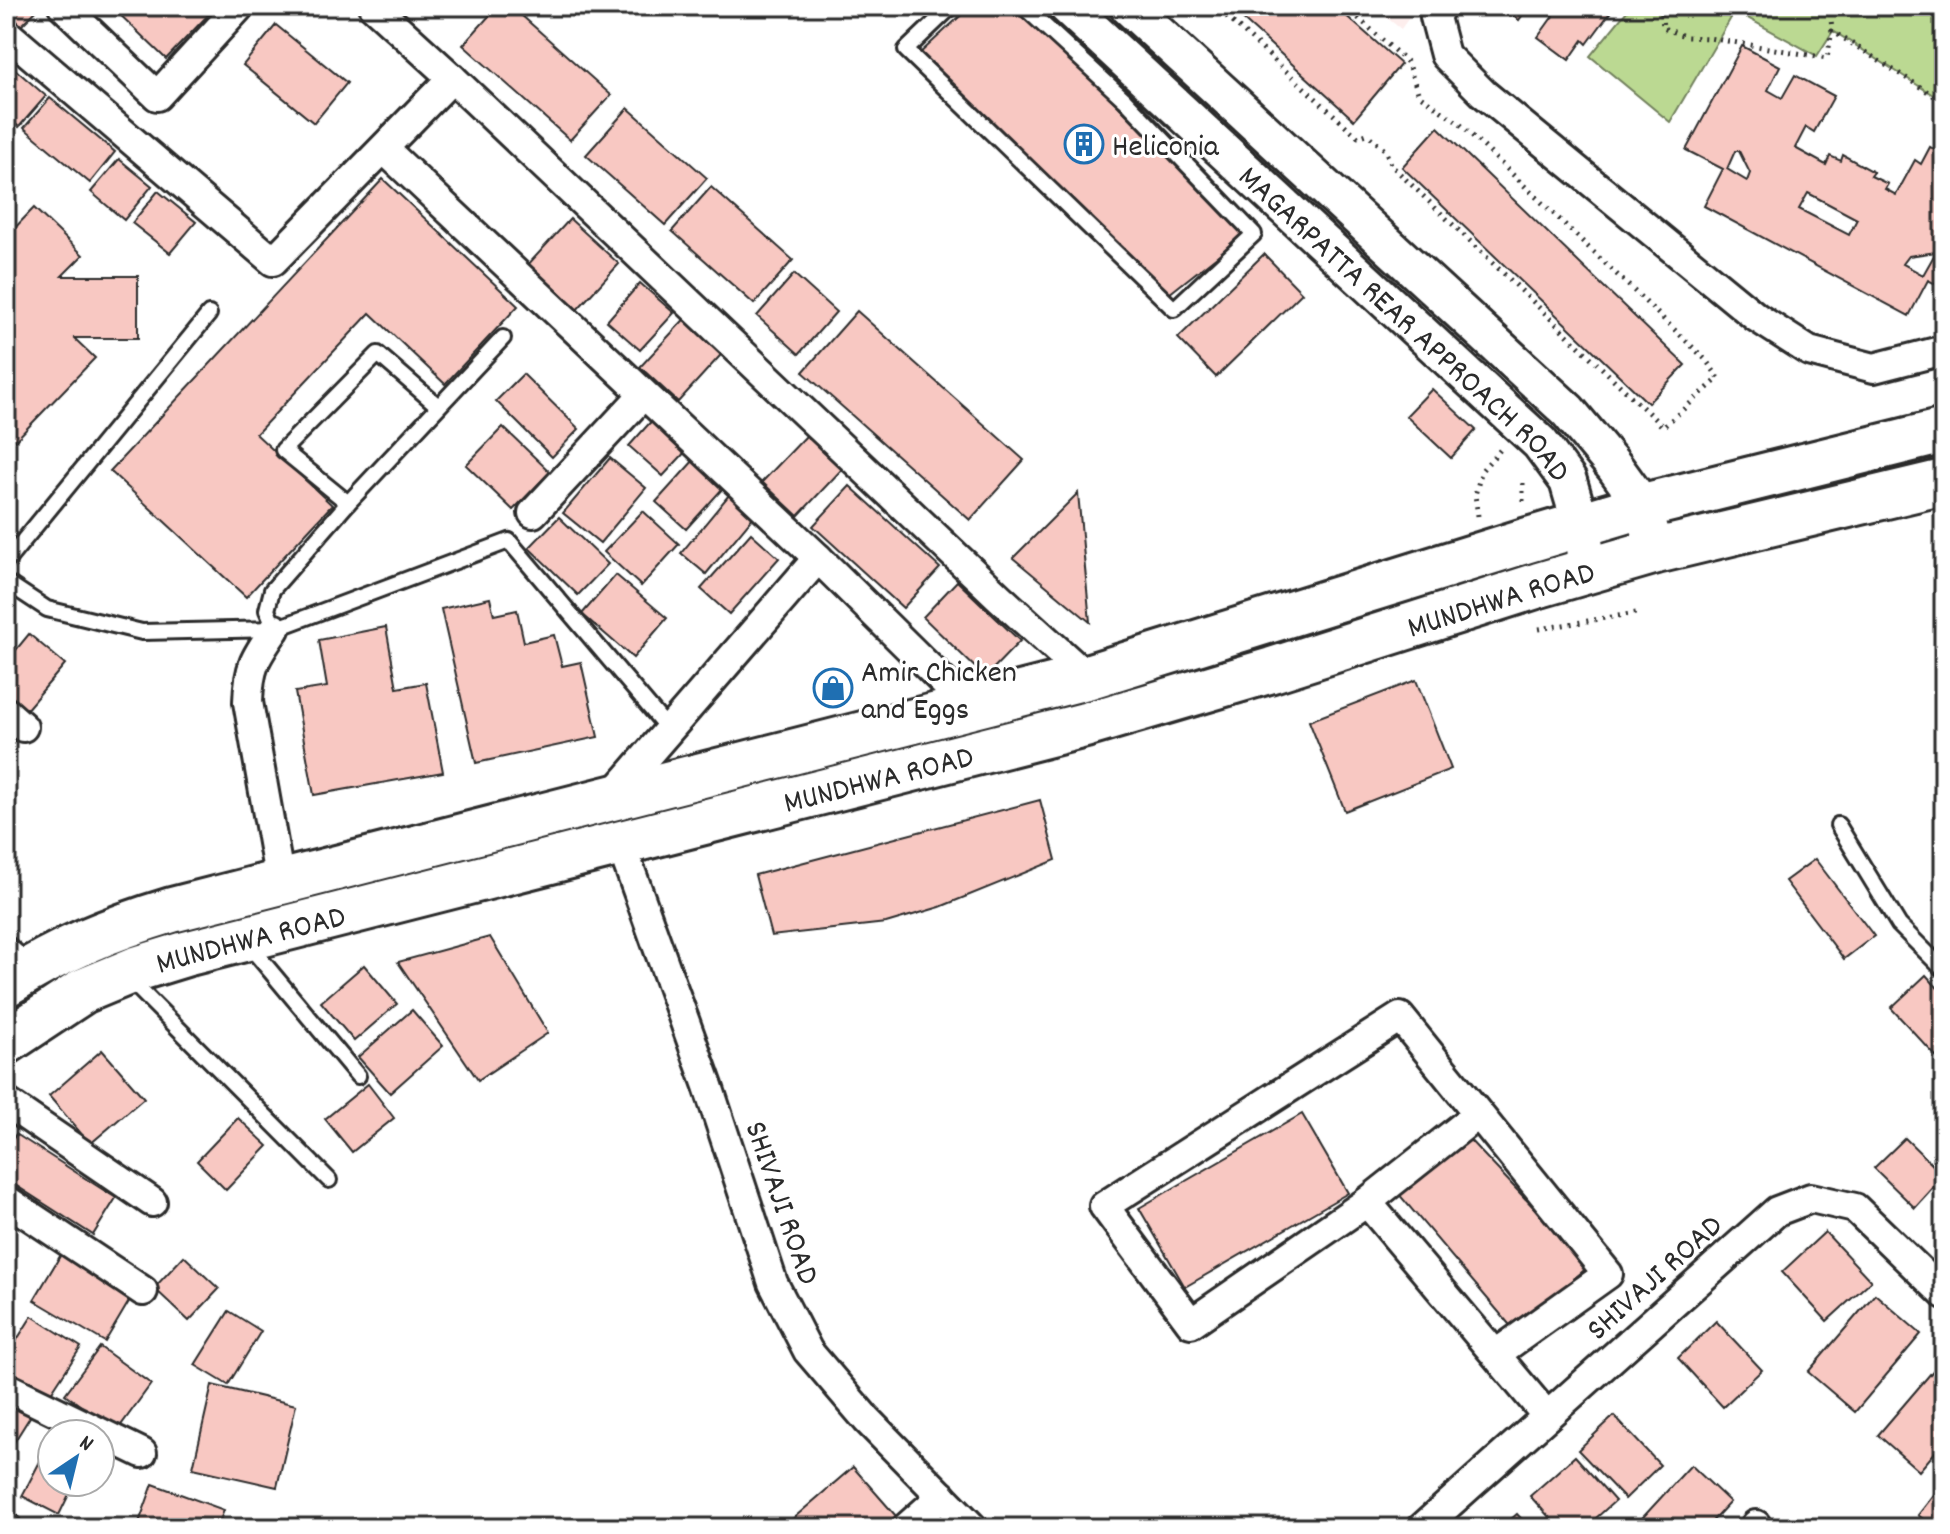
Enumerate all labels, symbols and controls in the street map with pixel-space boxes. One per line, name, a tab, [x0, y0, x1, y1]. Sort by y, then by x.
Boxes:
building icon: Heliconia	[1063, 123, 1105, 165]
place label: Heliconia	[1112, 126, 1220, 172]
street label: MAGARPATTA REAR APPROACH ROAD	[1226, 157, 1579, 493]
street label: MUNDHWA ROAD	[1402, 552, 1601, 653]
place label: Amir Chicken and Eggs	[861, 652, 1017, 735]
shop icon: Amir Chicken and Eggs	[812, 667, 854, 709]
street label: MUNDHWA ROAD	[779, 736, 979, 829]
street label: MUNDHWA ROAD	[151, 896, 351, 990]
street label: SHIVAJI ROAD	[730, 1116, 829, 1292]
street label: SHIVAJI ROAD	[1578, 1206, 1735, 1354]
north arrow	[36, 1418, 116, 1498]
text: N	[72, 1429, 99, 1460]

